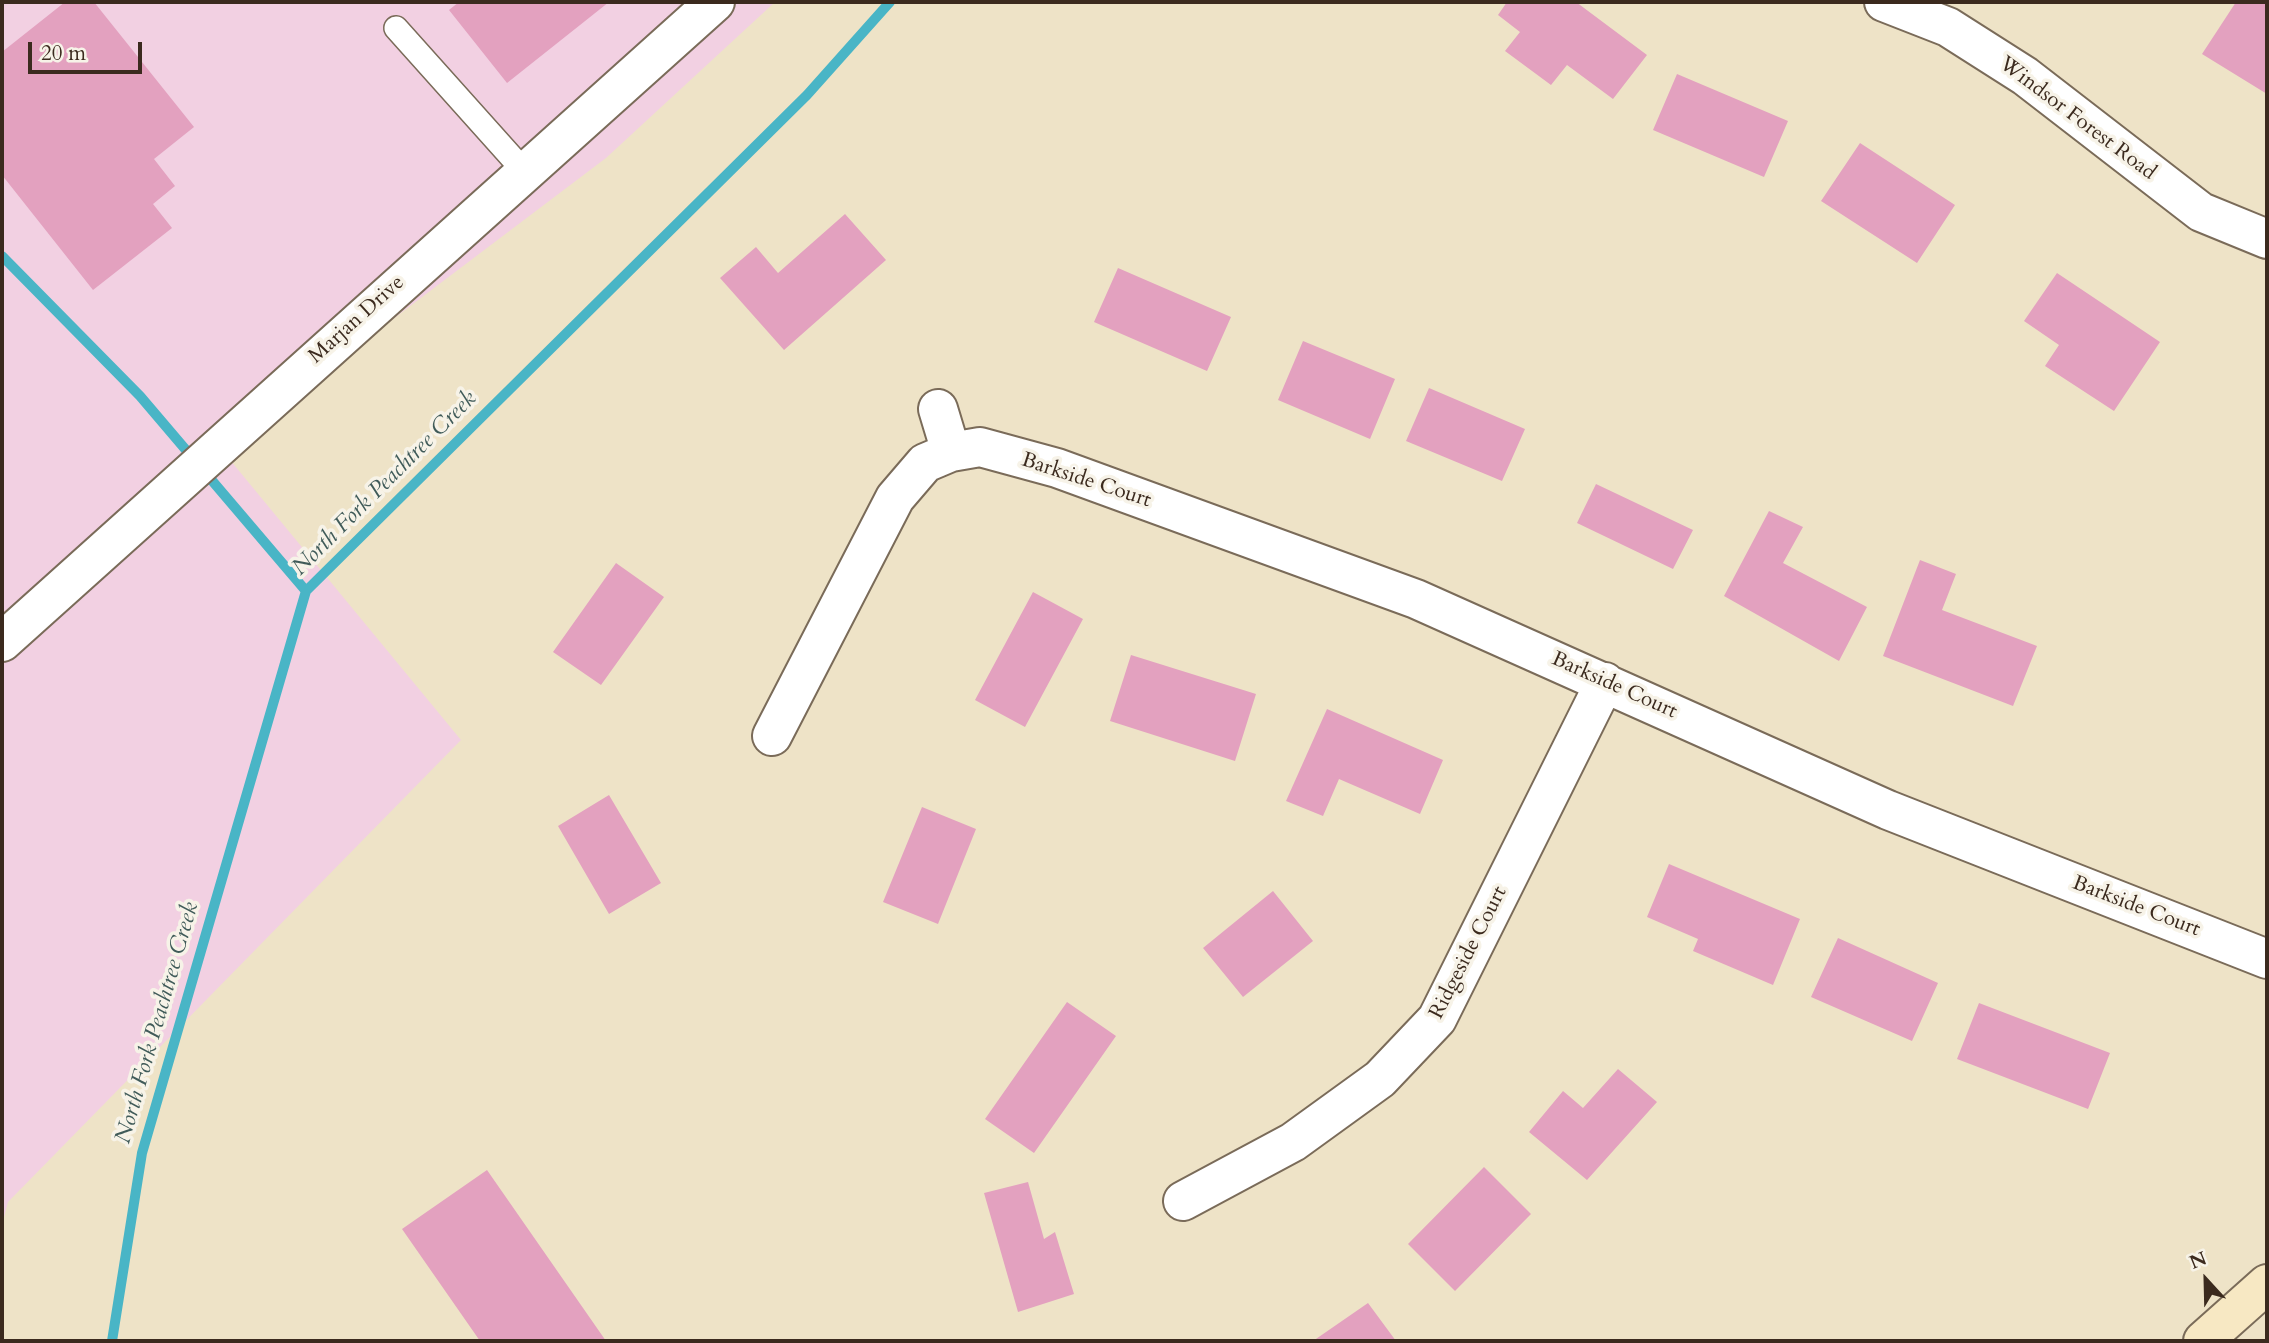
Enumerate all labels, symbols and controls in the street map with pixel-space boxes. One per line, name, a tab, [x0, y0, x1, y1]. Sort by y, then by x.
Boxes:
scale bar	[32, 28, 145, 72]
text: 20 m	[41, 39, 86, 68]
street label: Windsor Forest Road	[1994, 52, 2160, 186]
street label: Marjan Drive	[304, 271, 410, 369]
water label: North Fork Peachtree Creek	[287, 386, 483, 582]
street label: Barkside Court	[1018, 448, 1154, 514]
street label: Barkside Court	[1547, 647, 1681, 725]
street label: Barkside Court	[2069, 871, 2203, 943]
street label: Ridgeside Court	[1425, 882, 1513, 1024]
water label: North Fork Peachtree Creek	[110, 899, 206, 1147]
north arrow	[2171, 1245, 2241, 1315]
text: N	[2186, 1245, 2211, 1276]

